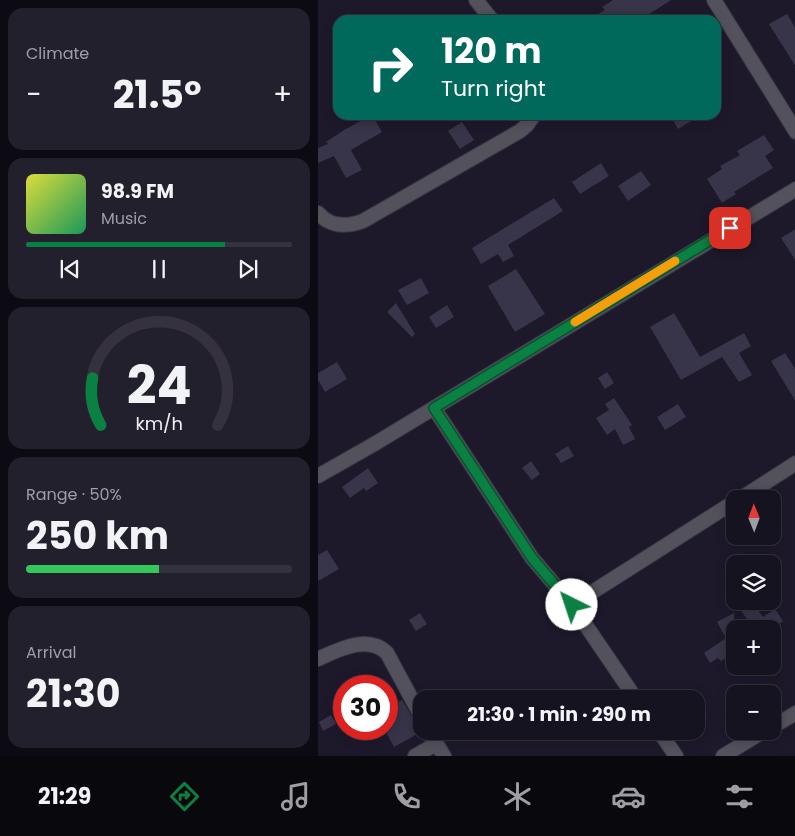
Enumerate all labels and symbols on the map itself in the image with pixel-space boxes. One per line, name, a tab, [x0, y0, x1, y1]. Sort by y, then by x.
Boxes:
pin	[709, 207, 751, 249]
north arrow	[726, 490, 780, 545]
position arrow	[545, 578, 597, 630]
speed limit sign: 30	[333, 675, 398, 740]

